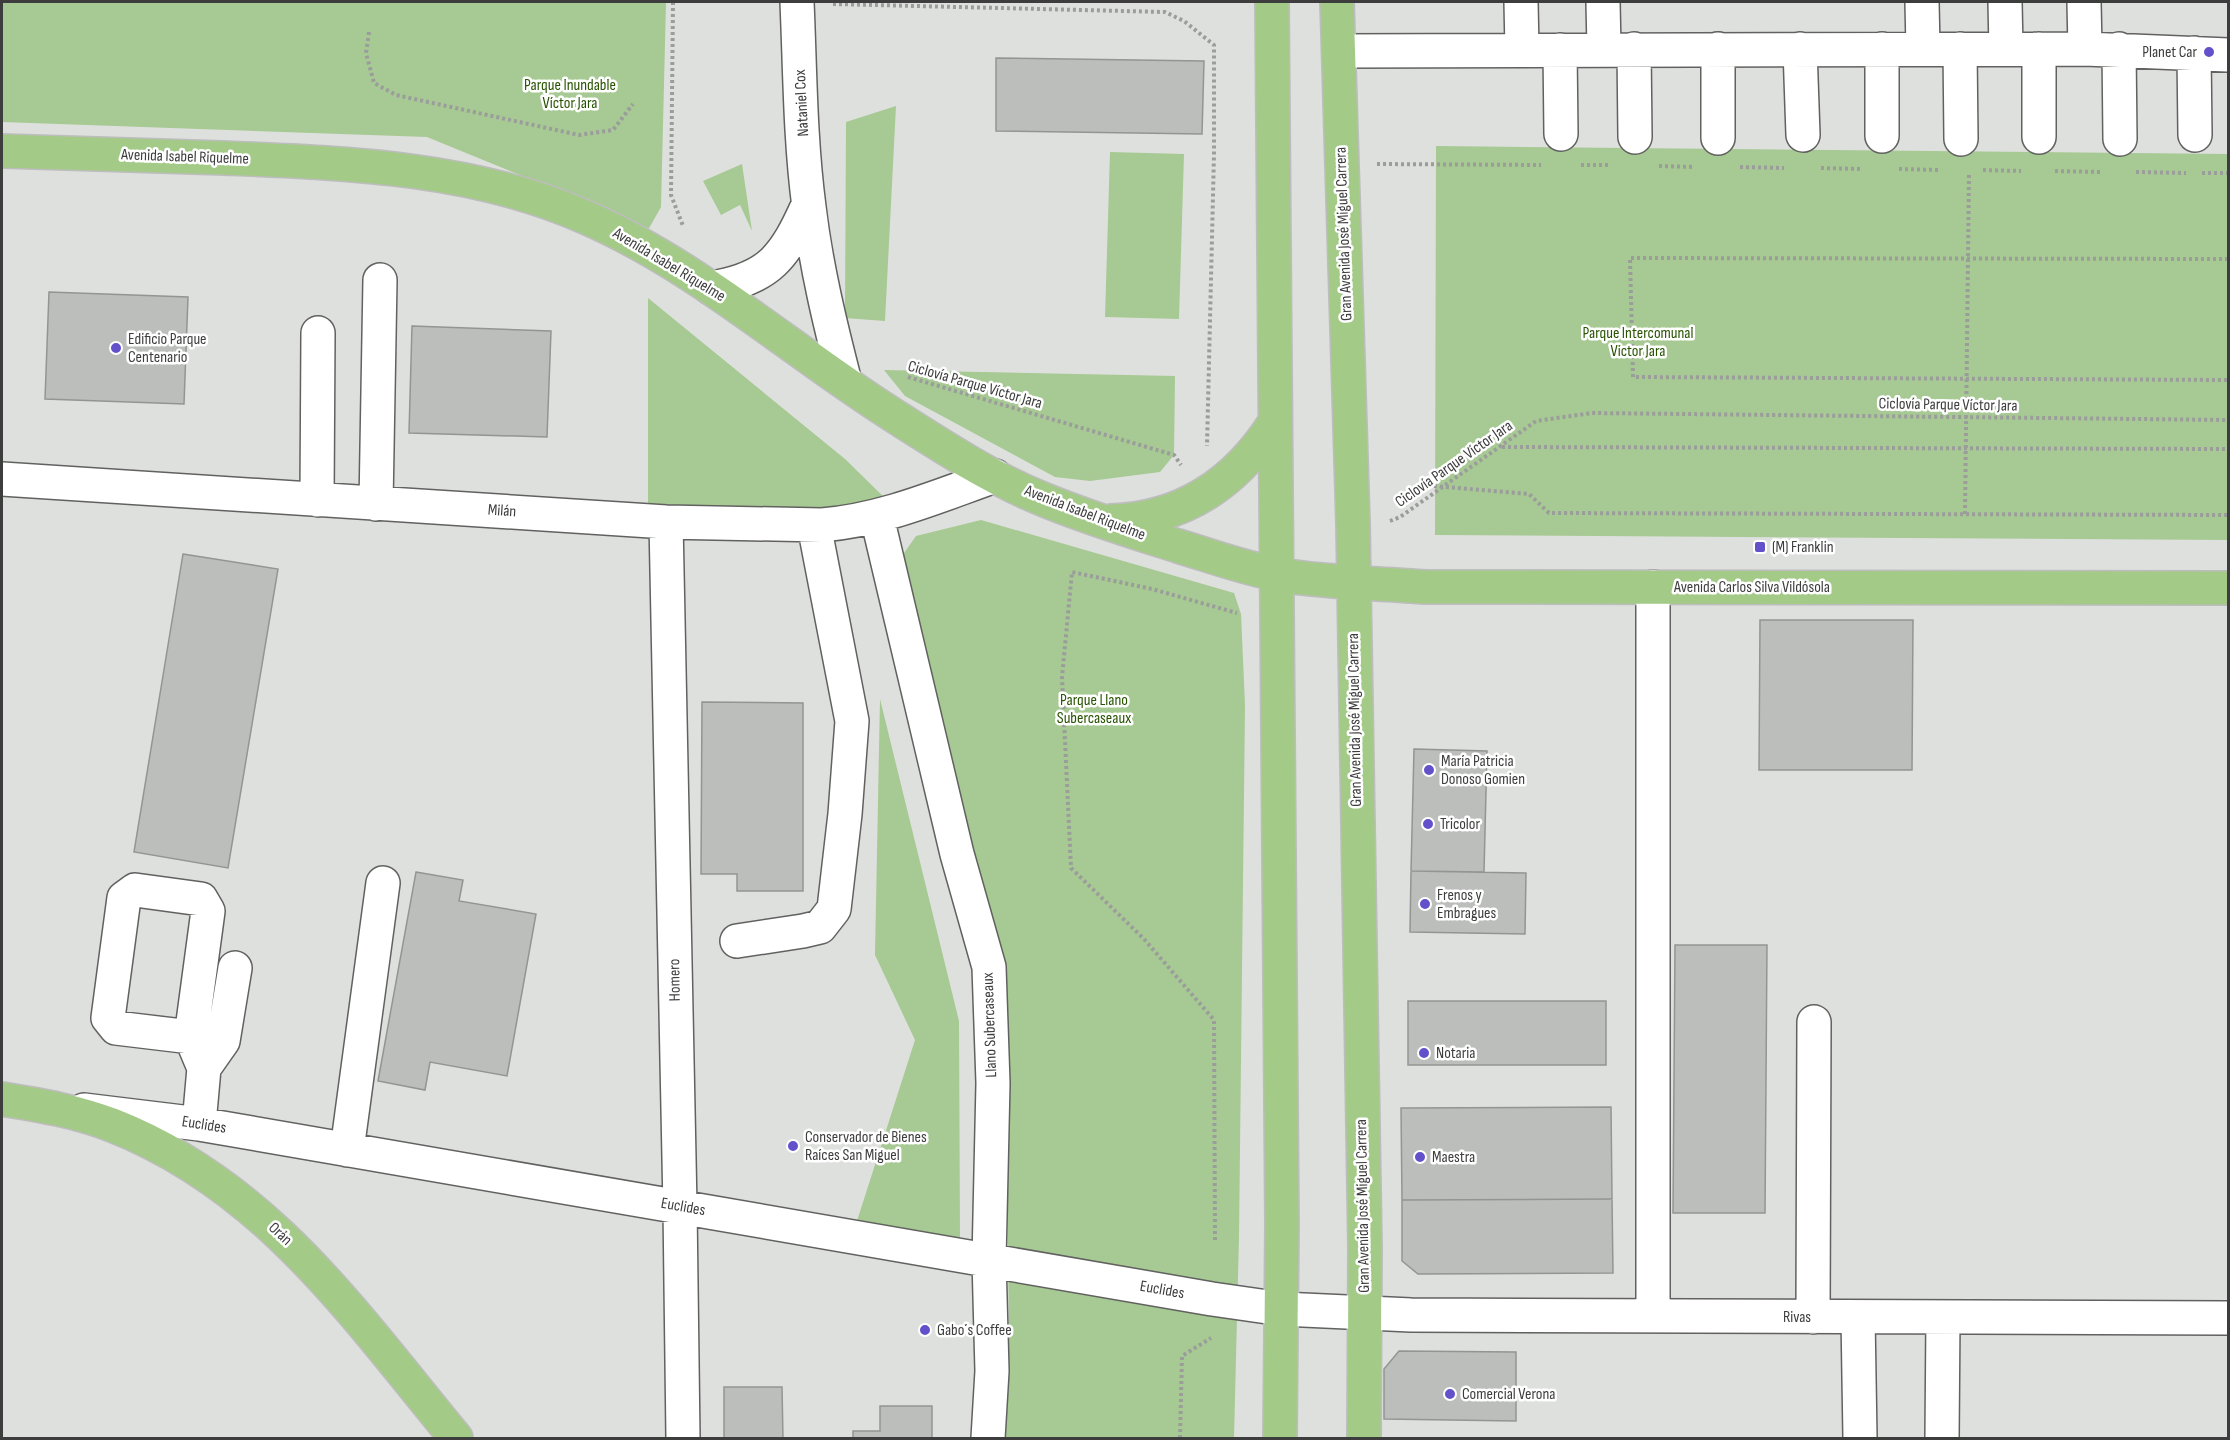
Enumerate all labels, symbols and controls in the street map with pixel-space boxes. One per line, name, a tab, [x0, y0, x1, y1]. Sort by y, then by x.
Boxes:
place label: Planet Car	[2142, 43, 2197, 62]
marker: Planet Car	[2202, 45, 2216, 59]
street label: Nataniel Cox	[791, 69, 813, 137]
park label: Parque Inundable Víctor Jara	[524, 76, 616, 113]
street label: Avenida Isabel Riquelme	[120, 145, 249, 169]
street label: Gran Avenida José Miguel Carrera	[1331, 147, 1357, 321]
street label: Avenida Isabel Riquelme	[608, 223, 729, 306]
park label: Parque Intercomunal Victor Jara	[1583, 324, 1694, 361]
place label: Edificio Parque Centenario	[128, 330, 207, 367]
marker: Edificio Parque Centenario	[109, 341, 123, 355]
street label: Ciclovía Parque Víctor Jara	[906, 357, 1044, 413]
street label: Ciclovía Parque Víctor Jara	[1878, 394, 2018, 416]
street label: Ciclovía Parque Víctor Jara	[1392, 416, 1516, 512]
street label: Avenida Isabel Riquelme	[1021, 481, 1148, 545]
street label: Milán	[487, 501, 517, 521]
place label: (M) Franklin	[1772, 538, 1834, 557]
marker: (M) Franklin	[1753, 540, 1767, 554]
street label: Avenida Carlos Silva Vildósola	[1673, 578, 1830, 597]
street label: Gran Avenida José Miguel Carrera	[1344, 633, 1366, 807]
park label: Parque Llano Subercaseaux	[1057, 691, 1131, 728]
place label: María Patricia Donoso Gomien	[1441, 752, 1525, 789]
marker: María Patricia Donoso Gomien	[1422, 763, 1436, 777]
place label: Tricolor	[1440, 815, 1480, 834]
marker: Tricolor	[1421, 817, 1435, 831]
place label: Frenos y Embragues	[1437, 886, 1497, 923]
marker: Frenos y Embragues	[1418, 897, 1432, 911]
street label: Homero	[665, 959, 685, 1001]
street label: Llano Subercaseaux	[979, 972, 1001, 1078]
place label: Notaria	[1436, 1044, 1476, 1063]
marker: Notaria	[1417, 1046, 1431, 1060]
street label: Euclides	[180, 1112, 228, 1138]
street label: Gran Avenida José Miguel Carrera	[1352, 1119, 1374, 1293]
place label: Conservador de Bienes Raíces San Miguel	[805, 1128, 927, 1165]
marker: Conservador de Bienes Raíces San Miguel	[786, 1139, 800, 1153]
place label: Maestra	[1432, 1148, 1475, 1167]
marker: Maestra	[1413, 1150, 1427, 1164]
street label: Euclides	[659, 1194, 707, 1220]
street label: Orán	[264, 1218, 296, 1250]
street label: Euclides	[1138, 1277, 1186, 1303]
street label: Rivas	[1783, 1308, 1811, 1327]
place label: Gabo´s Coffee	[937, 1321, 1012, 1340]
marker: Gabo´s Coffee	[918, 1323, 932, 1337]
place label: Comercial Verona	[1462, 1385, 1555, 1404]
marker: Comercial Verona	[1443, 1387, 1457, 1401]

